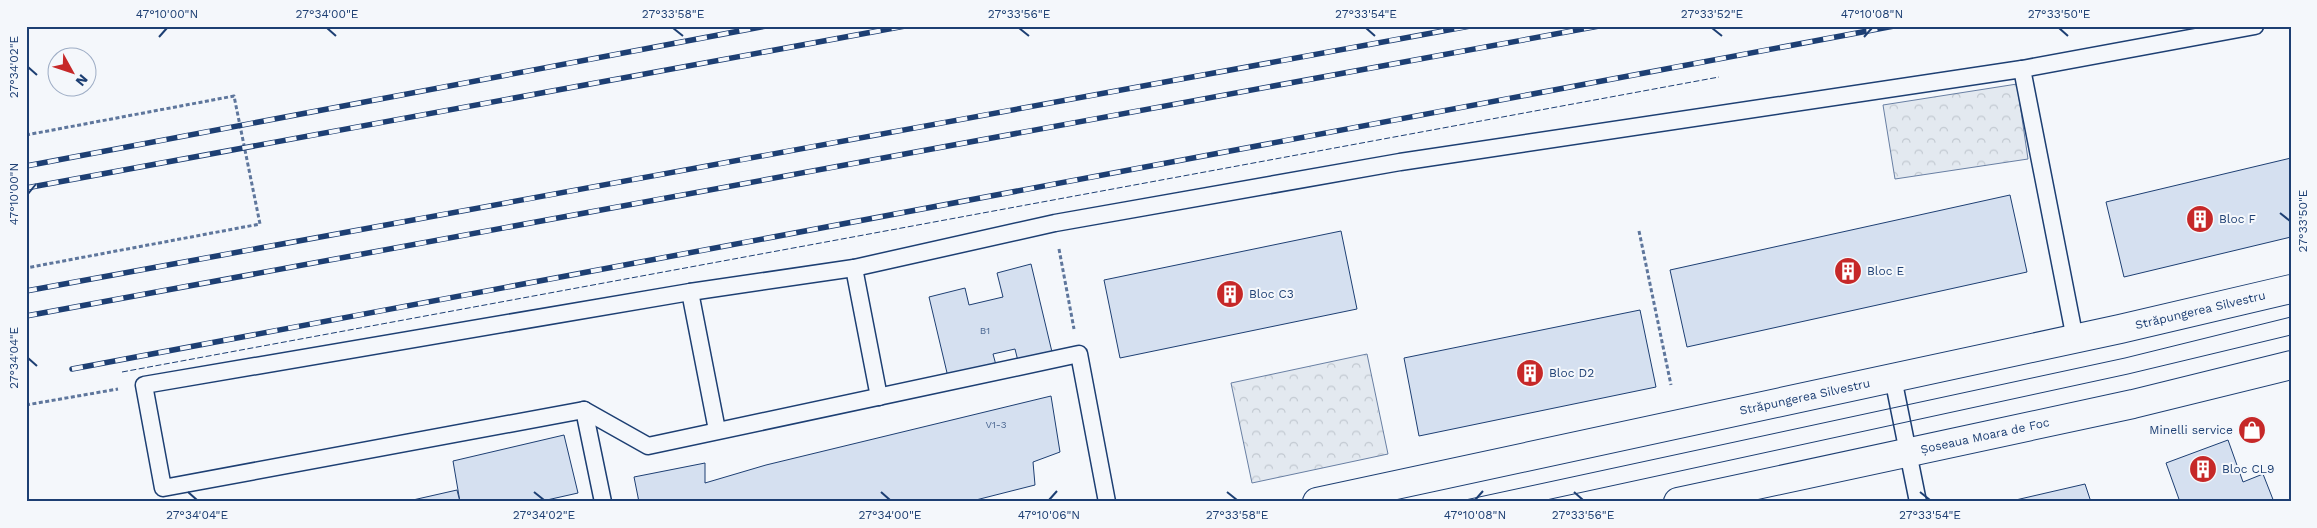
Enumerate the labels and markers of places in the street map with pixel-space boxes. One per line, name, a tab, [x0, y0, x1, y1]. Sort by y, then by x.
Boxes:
building icon: Bloc F	[2185, 204, 2215, 234]
place label: Bloc F	[2219, 212, 2256, 226]
building icon: Bloc E	[1833, 256, 1863, 286]
place label: Bloc E	[1867, 264, 1905, 278]
building icon: Bloc C3	[1215, 279, 1245, 309]
place label: Bloc C3	[1249, 287, 1294, 301]
building icon: Bloc D2	[1515, 358, 1545, 388]
place label: Bloc D2	[1549, 366, 1594, 380]
shop icon: Minelli service	[2237, 415, 2267, 445]
place label: Minelli service	[2149, 423, 2233, 437]
building icon: Bloc CL9	[2188, 454, 2218, 484]
place label: Bloc CL9	[2222, 462, 2274, 476]

